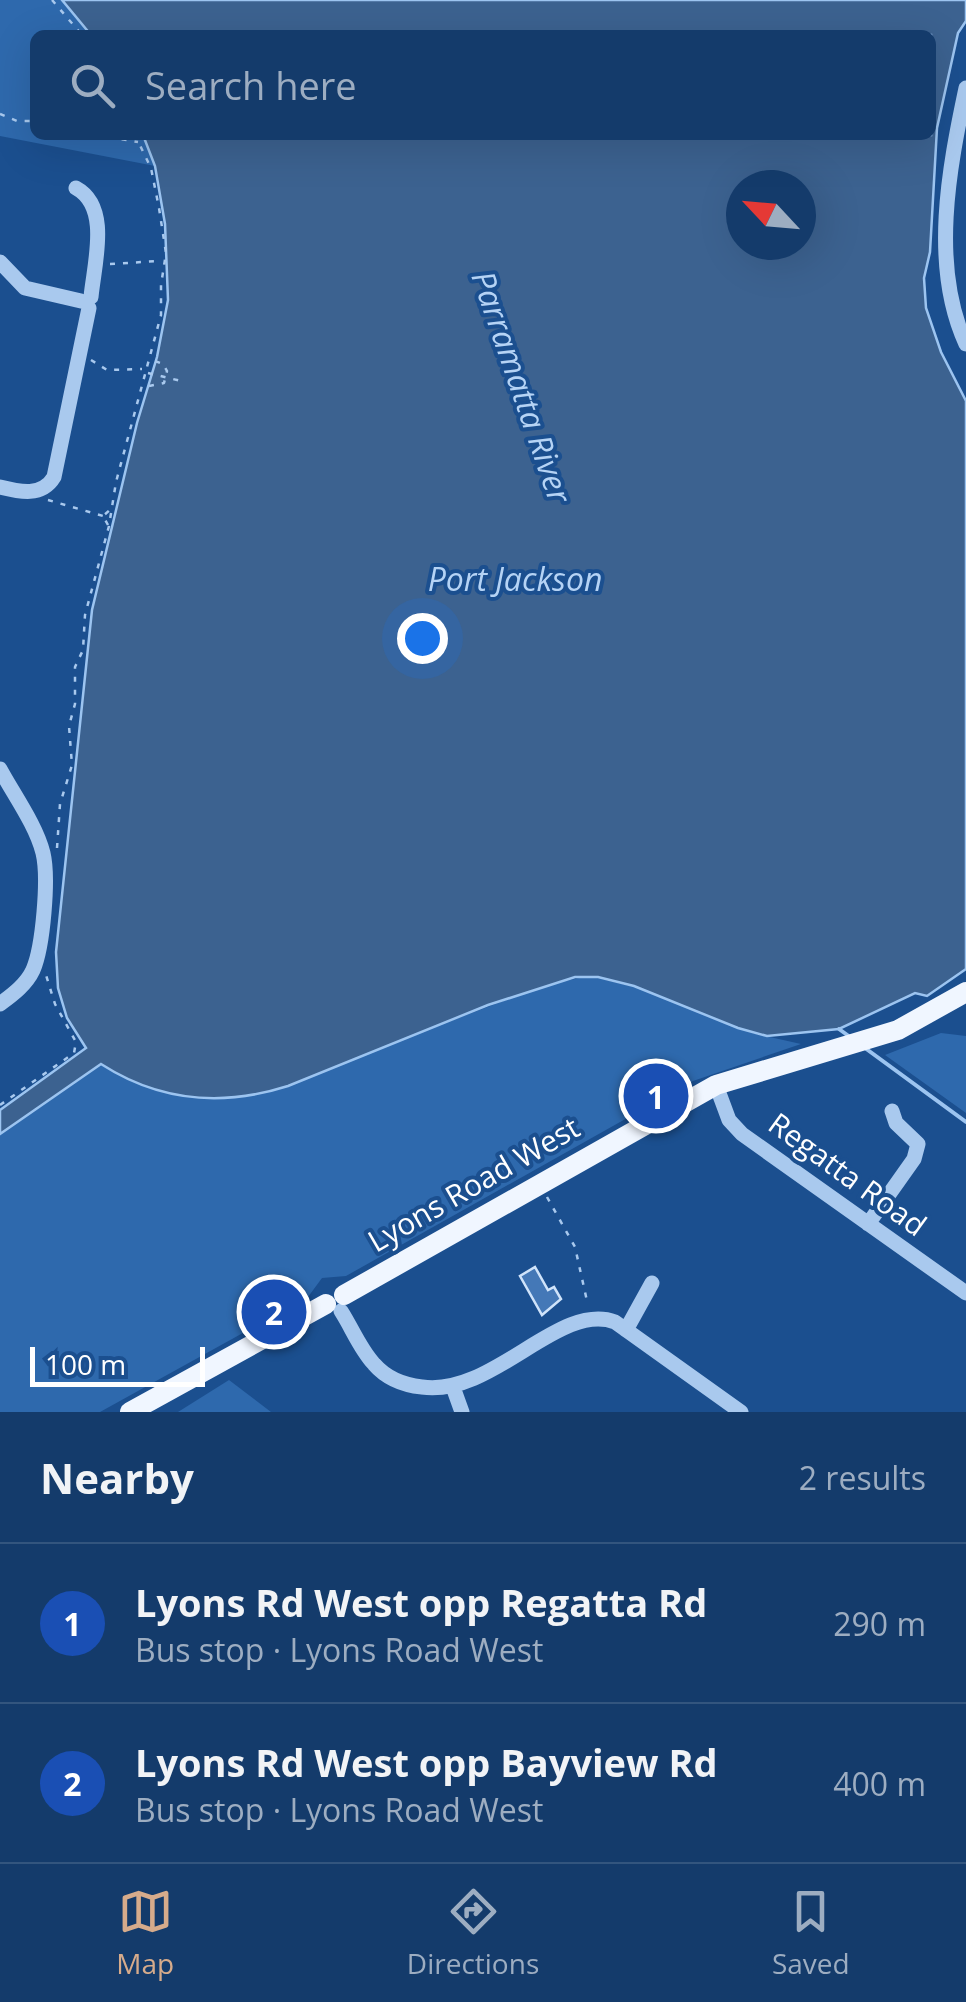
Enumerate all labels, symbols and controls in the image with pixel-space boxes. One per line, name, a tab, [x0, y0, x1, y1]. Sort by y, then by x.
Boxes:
search box	[30, 30, 936, 140]
icon: search	[65, 58, 120, 113]
text: Search here	[145, 59, 357, 111]
north arrow	[726, 170, 816, 260]
water label: Parramatta River	[463, 265, 583, 510]
water label: Port Jackson	[428, 557, 602, 600]
your location	[397, 613, 448, 664]
pin: 1	[624, 1058, 688, 1134]
street label: Regatta Road	[761, 1103, 935, 1245]
street label: Lyons Road West	[360, 1106, 587, 1261]
pin: 2	[242, 1274, 306, 1350]
scale bar	[30, 1342, 205, 1386]
text: 100 m	[45, 1345, 126, 1383]
text: Nearby	[40, 1449, 194, 1506]
text: 2 results	[799, 1456, 926, 1499]
text: Lyons Rd West opp Regatta Rd	[135, 1576, 707, 1628]
text: 1	[63, 1602, 82, 1645]
text: 290 m	[833, 1602, 926, 1645]
text: Bus stop · Lyons Road West	[135, 1628, 543, 1671]
text: Lyons Rd West opp Bayview Rd	[135, 1736, 718, 1788]
text: 2	[63, 1762, 82, 1805]
text: 400 m	[833, 1762, 926, 1805]
text: Bus stop · Lyons Road West	[135, 1788, 543, 1831]
tab: Map	[116, 1884, 174, 1982]
tab: Directions	[407, 1884, 539, 1982]
tab: Saved	[772, 1884, 850, 1982]

